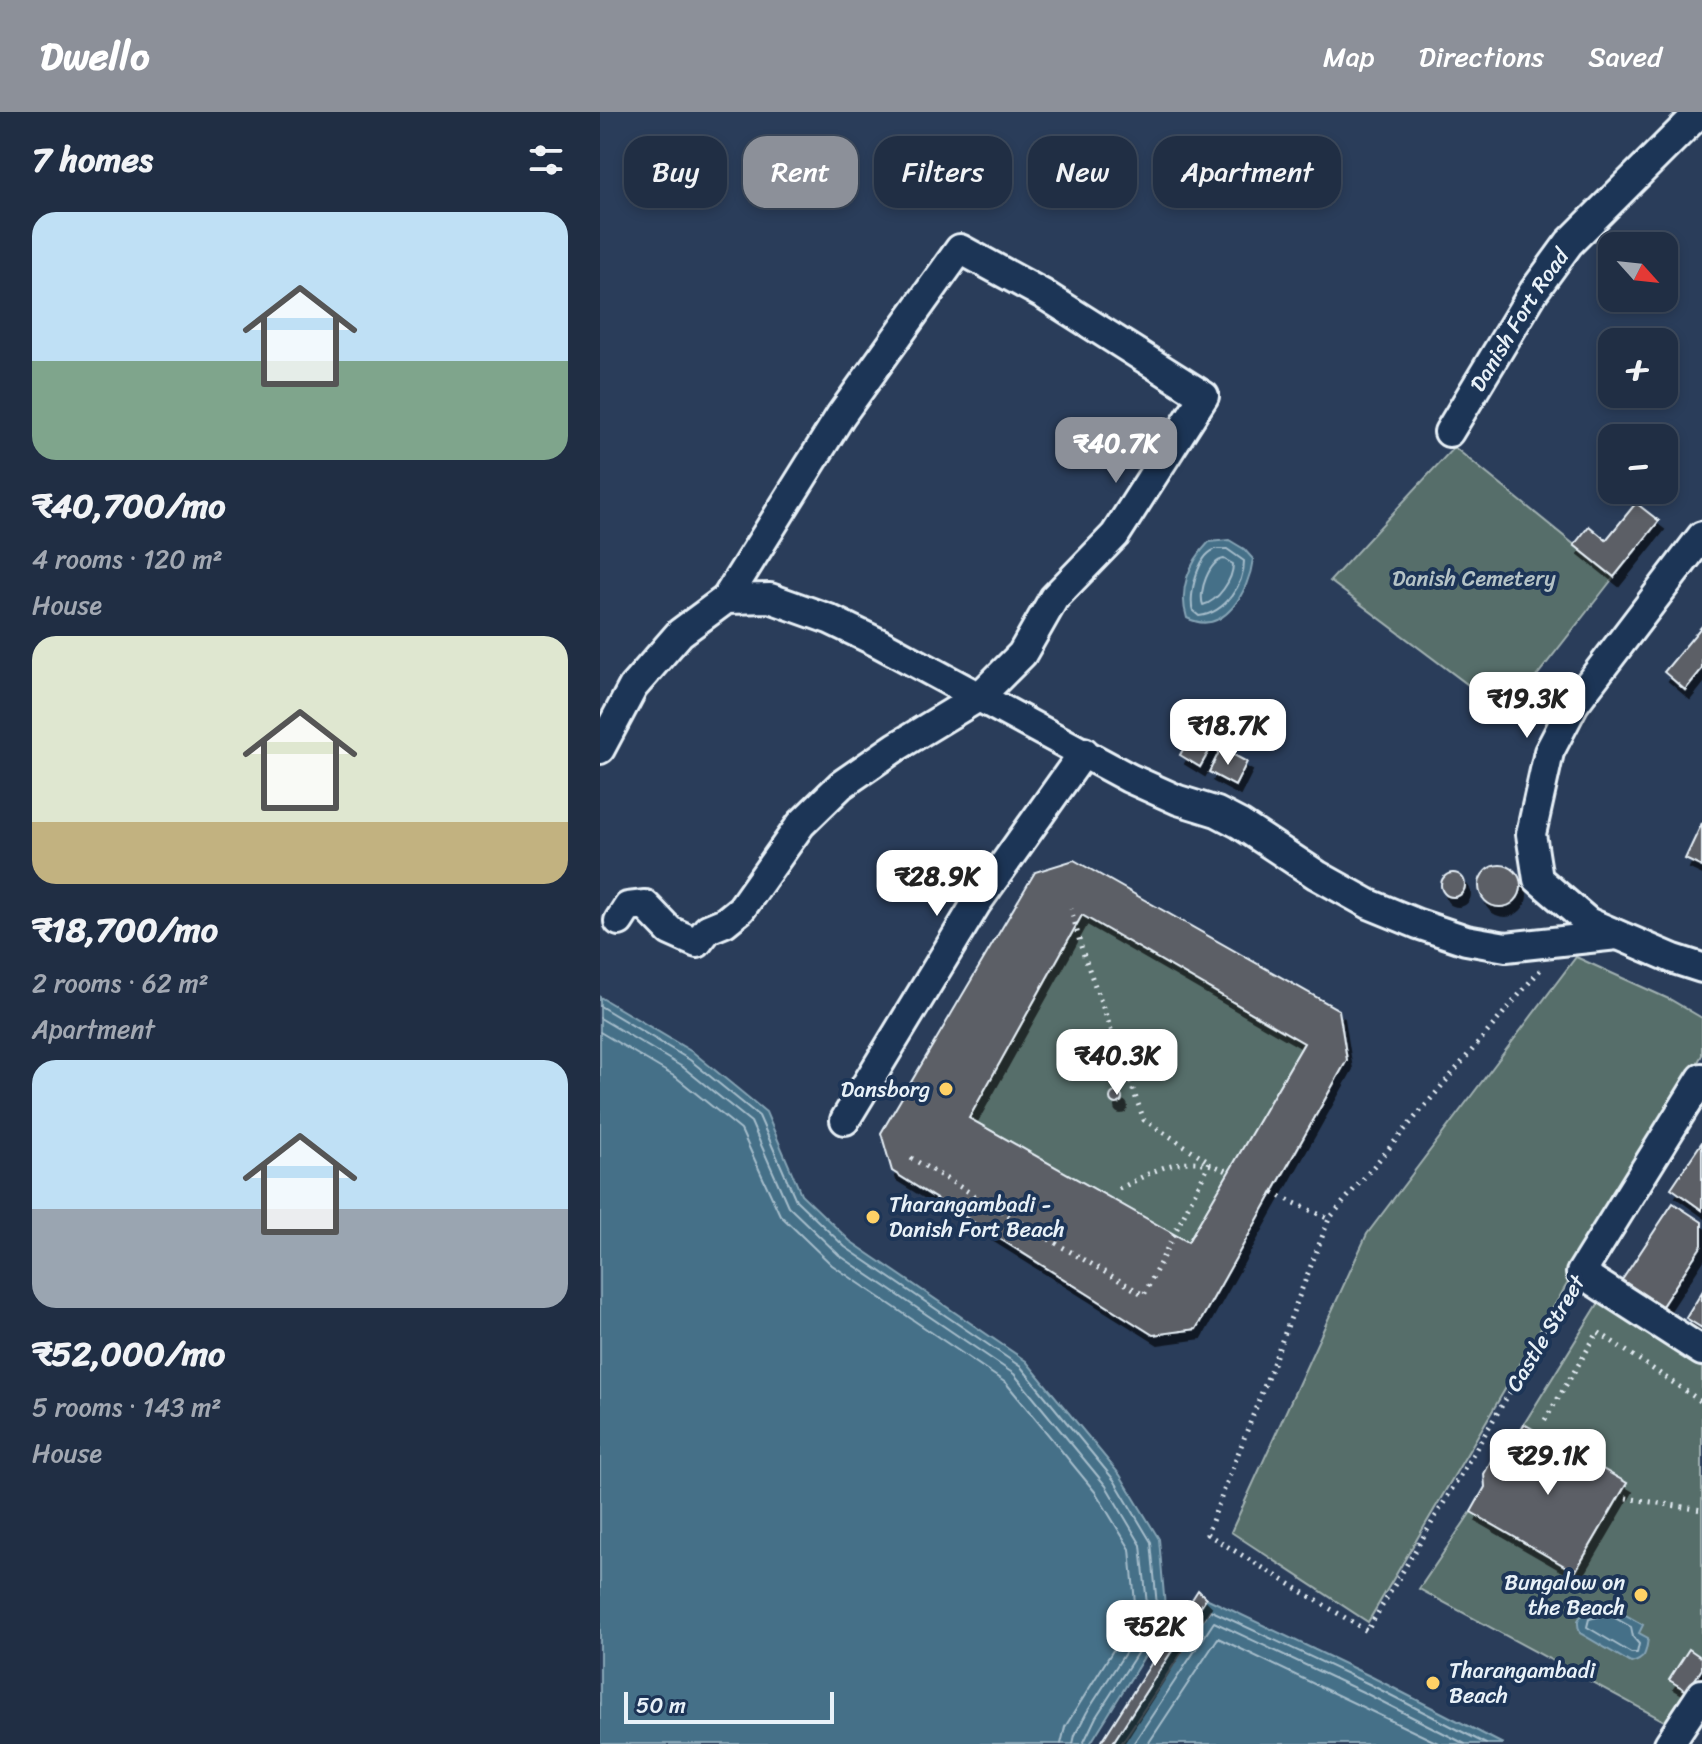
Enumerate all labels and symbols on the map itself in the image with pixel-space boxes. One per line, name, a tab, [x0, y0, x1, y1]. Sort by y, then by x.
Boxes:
north arrow	[1598, 232, 1678, 312]
street label: Danish Fort Road	[1459, 239, 1580, 400]
pin: ₹40.7K	[1051, 417, 1181, 485]
park label: Danish Cemetery	[1392, 559, 1556, 598]
pin: ₹19.3K	[1462, 672, 1592, 740]
pin: ₹18.7K	[1163, 699, 1293, 767]
pin: ₹28.9K	[872, 850, 1002, 918]
pin: ₹40.3K	[1052, 1029, 1182, 1097]
place label: Dansborg	[841, 1070, 930, 1109]
marker: Dansborg	[937, 1080, 955, 1098]
place label: Tharangambadi - Danish Fort Beach	[889, 1185, 1065, 1249]
marker: Tharangambadi - Danish Fort Beach	[864, 1208, 882, 1226]
street label: Castle Street	[1495, 1266, 1596, 1399]
pin: ₹29.1K	[1483, 1429, 1613, 1497]
place label: Bungalow on the Beach	[1504, 1563, 1625, 1627]
marker: Bungalow on the Beach	[1632, 1586, 1650, 1604]
pin: ₹52K	[1108, 1600, 1202, 1668]
place label: Tharangambadi Beach	[1449, 1651, 1596, 1715]
marker: Tharangambadi Beach	[1424, 1674, 1442, 1692]
scale bar	[624, 1688, 834, 1724]

